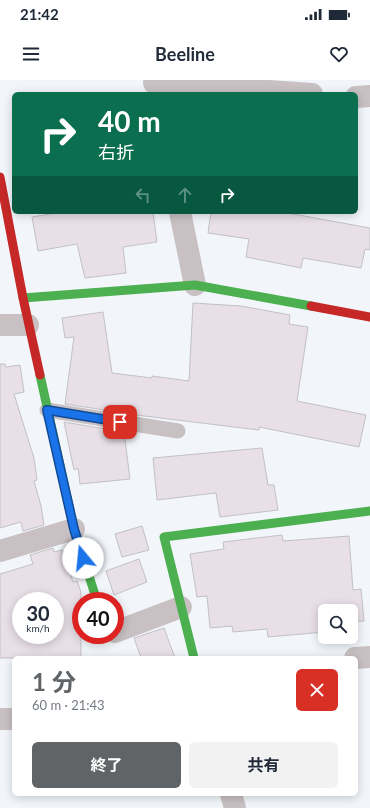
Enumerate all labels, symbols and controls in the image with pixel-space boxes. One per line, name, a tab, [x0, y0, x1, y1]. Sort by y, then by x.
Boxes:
text: 21:42	[20, 5, 59, 23]
icon: menu	[20, 43, 42, 65]
text: Beeline	[155, 43, 215, 65]
icon: heart	[328, 43, 350, 65]
text: 40 m	[98, 104, 161, 138]
icon: right	[32, 108, 84, 160]
text: 右折	[98, 141, 134, 163]
icon: left	[132, 184, 154, 206]
icon: ahead	[174, 184, 196, 206]
icon: right	[216, 184, 238, 206]
pin	[103, 405, 137, 439]
icon: arrive	[109, 411, 131, 433]
position arrow	[62, 537, 104, 579]
speed limit sign: 40	[72, 592, 124, 644]
text: 30	[26, 601, 50, 625]
map controls	[318, 604, 358, 644]
button: search	[318, 604, 358, 644]
text: km/h	[26, 622, 50, 634]
text: 1 分	[32, 667, 76, 696]
button: close	[296, 669, 338, 711]
text: 60 m · 21:43	[32, 697, 105, 713]
button: 終了	[32, 742, 181, 788]
button: 共有	[189, 742, 338, 788]

